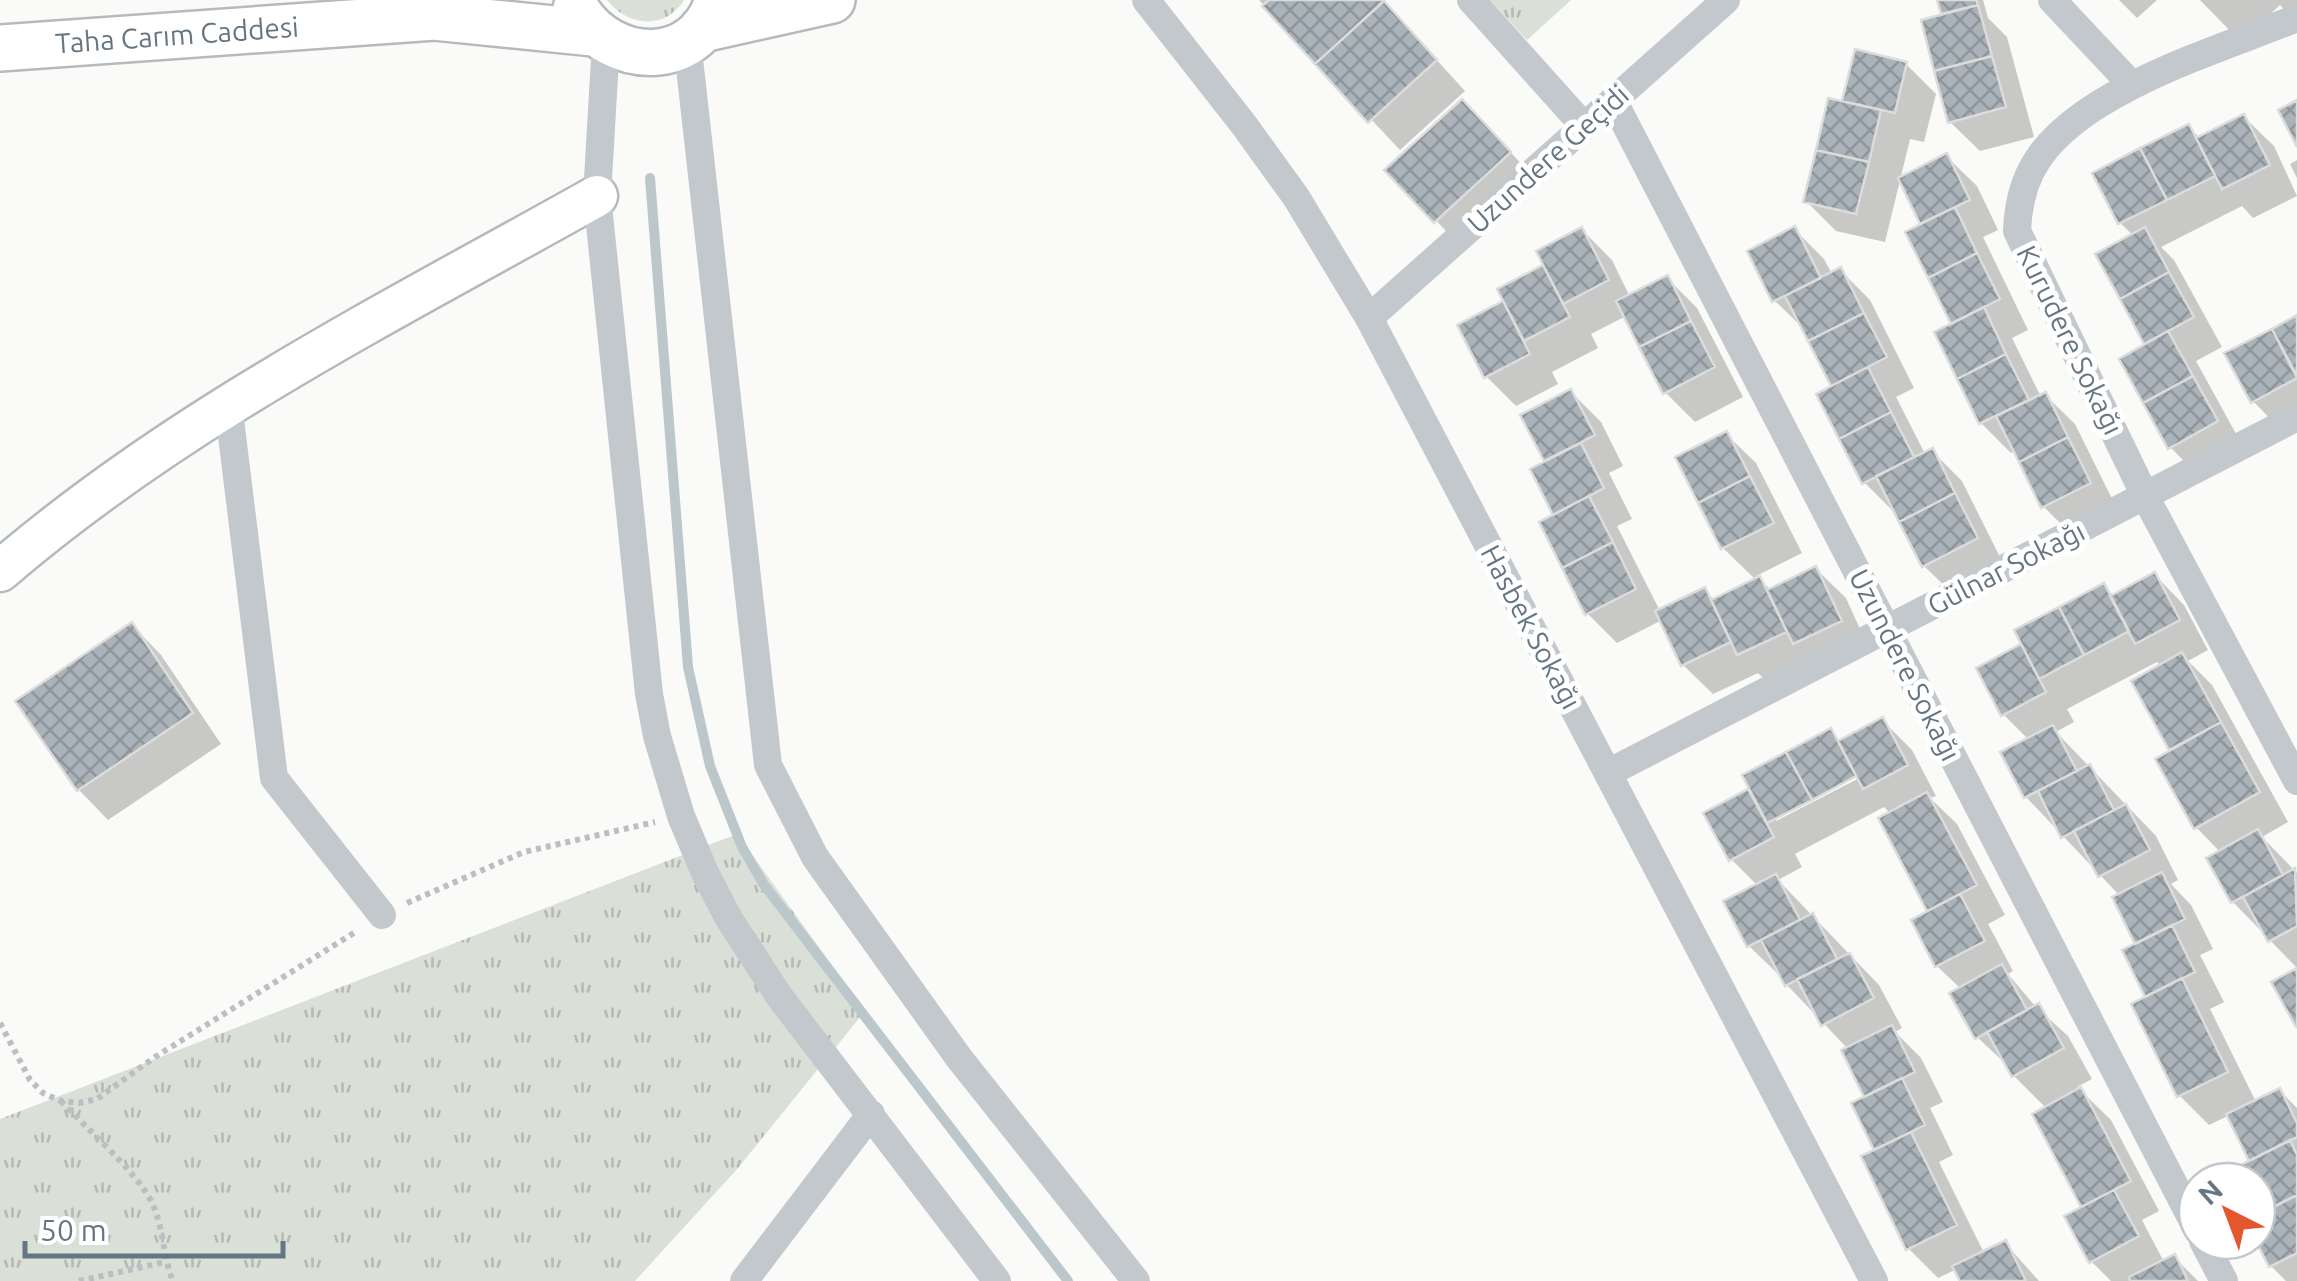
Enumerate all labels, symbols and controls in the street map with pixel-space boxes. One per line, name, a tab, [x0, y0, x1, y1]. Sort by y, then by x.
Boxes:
street label: Taha Carım Caddesi	[54, 11, 300, 58]
street label: Uzundere Geçidi	[1461, 78, 1634, 239]
street label: Kurudere Sokağı	[2011, 240, 2130, 439]
street label: Gülnar Sokağı	[1922, 515, 2089, 620]
street label: Hasbek Sokağı	[1475, 540, 1588, 714]
street label: Uzundere Sokağı	[1844, 564, 1967, 766]
north arrow	[2177, 1161, 2277, 1261]
text: N	[2192, 1174, 2228, 1211]
scale bar	[25, 1196, 282, 1258]
text: 50 m	[40, 1213, 107, 1247]

